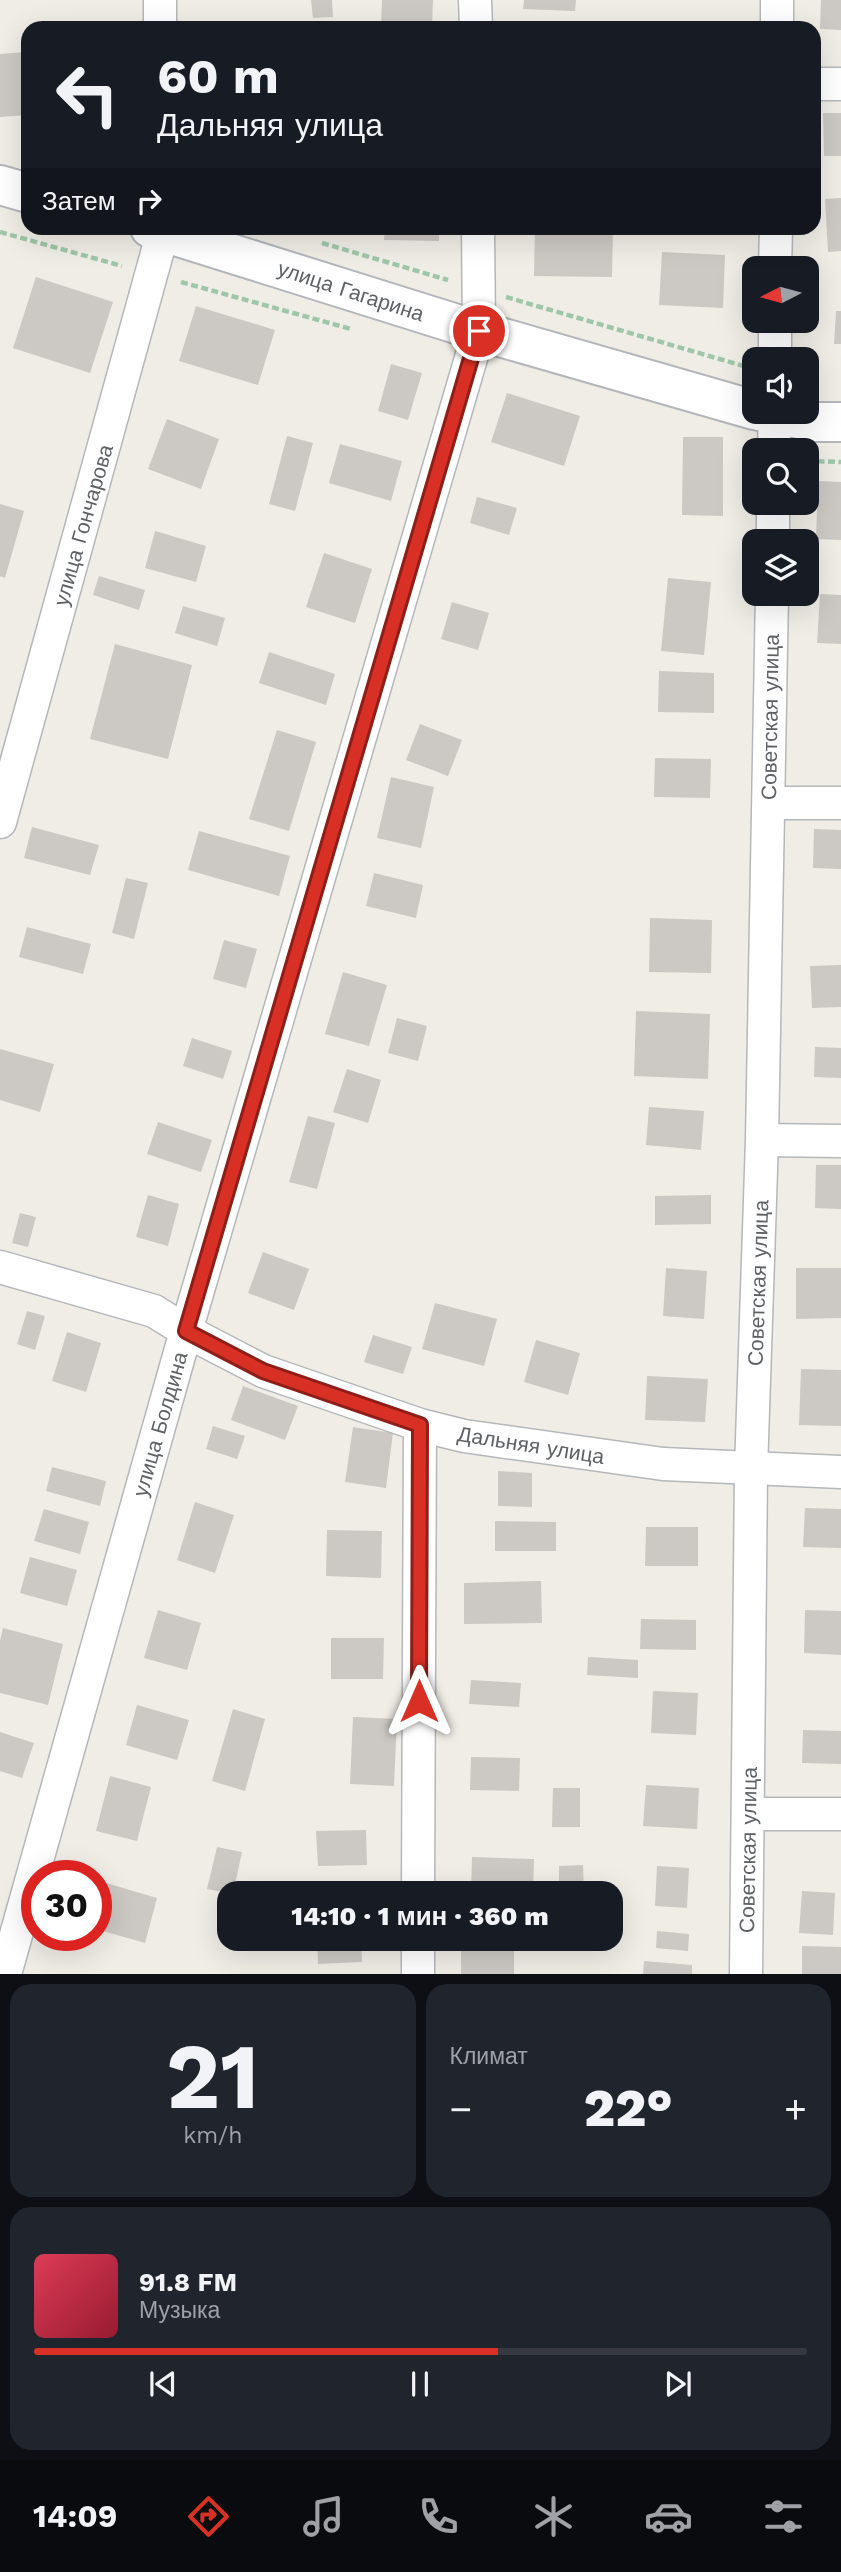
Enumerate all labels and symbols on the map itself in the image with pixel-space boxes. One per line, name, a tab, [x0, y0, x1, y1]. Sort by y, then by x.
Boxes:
street label: улица Гагарина	[275, 256, 428, 327]
north arrow	[742, 256, 819, 332]
pin	[449, 301, 509, 361]
street label: улица Гончарова	[48, 441, 118, 609]
street label: Советская улица	[756, 633, 784, 800]
street label: Советская улица	[743, 1199, 773, 1367]
street label: улица Болдина	[127, 1348, 193, 1499]
street label: Дальняя улица	[456, 1421, 607, 1469]
position arrow	[382, 1664, 456, 1738]
street label: Советская улица	[734, 1766, 762, 1933]
speed limit sign: 30	[21, 1860, 112, 1951]

